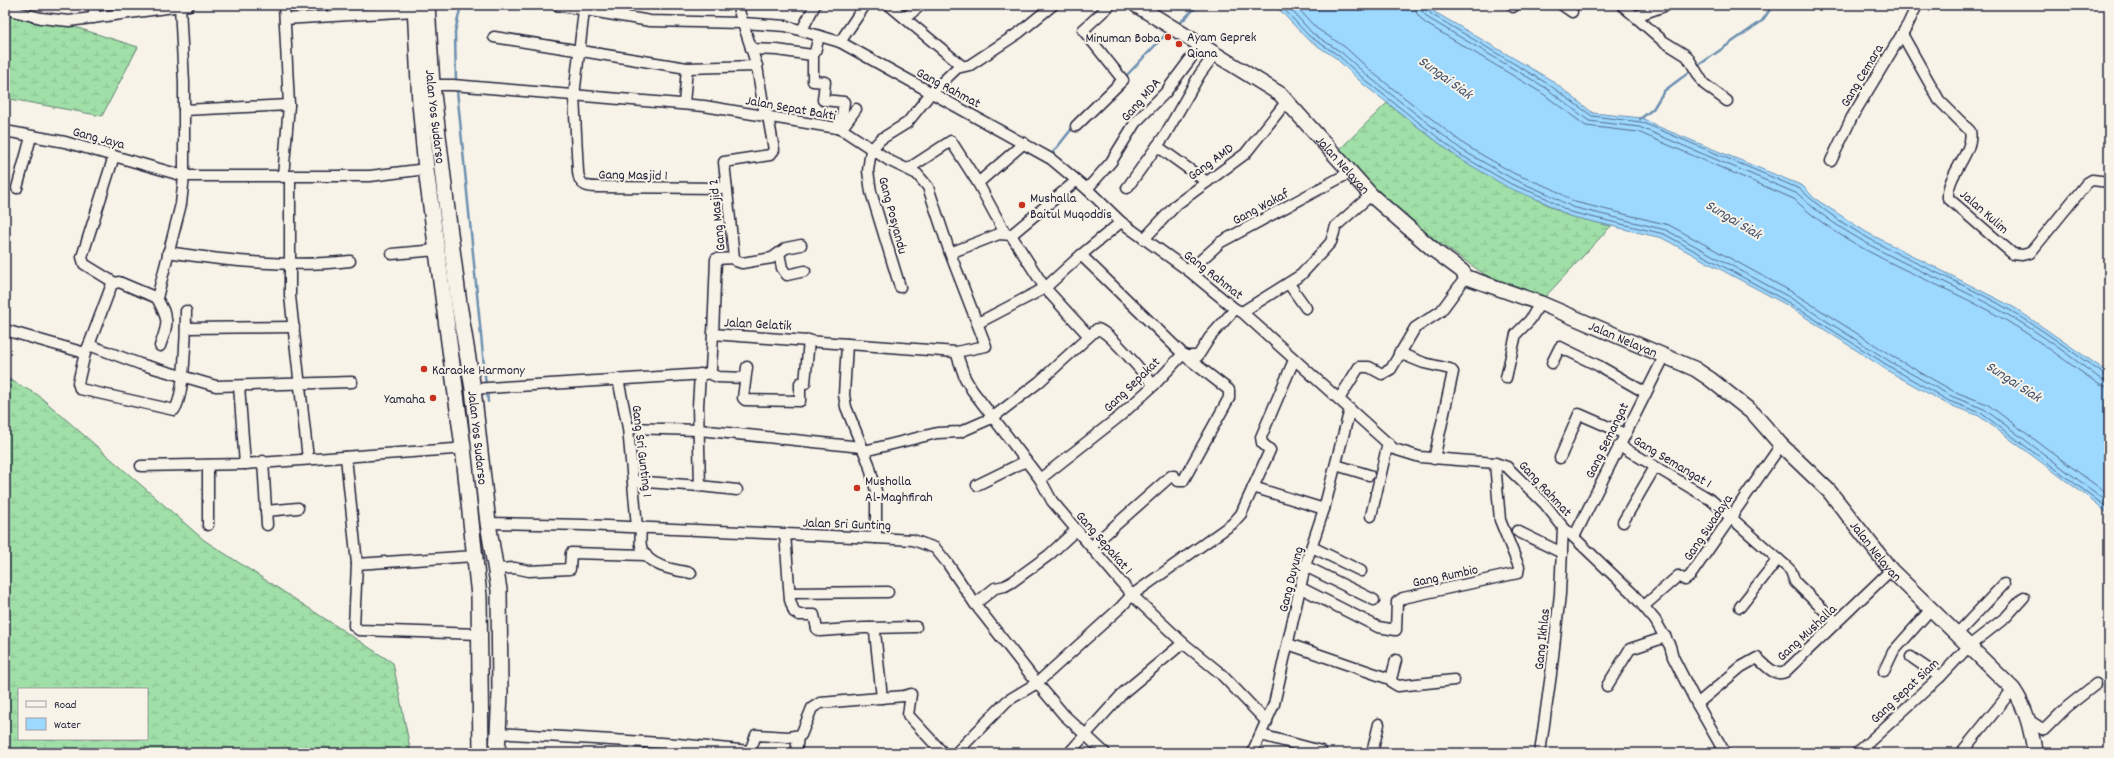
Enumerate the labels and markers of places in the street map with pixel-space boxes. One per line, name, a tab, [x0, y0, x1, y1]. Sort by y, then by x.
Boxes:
place label: Ayam Geprek Qiana	[1187, 28, 1257, 64]
place label: Minuman Boba	[1085, 29, 1160, 49]
marker: Minuman Boba	[1163, 32, 1173, 42]
marker: Ayam Geprek Qiana	[1174, 39, 1184, 49]
place label: Mushalla Baitul Muqoddis	[1030, 189, 1112, 225]
marker: Mushalla Baitul Muqoddis	[1017, 200, 1027, 210]
place label: Karaoke Harmony	[432, 361, 525, 381]
marker: Karaoke Harmony	[419, 364, 429, 374]
place label: Yamaha	[384, 390, 425, 410]
marker: Yamaha	[428, 393, 438, 403]
place label: Musholla Al-Maghfirah	[865, 472, 933, 508]
marker: Musholla Al-Maghfirah	[852, 483, 862, 493]

